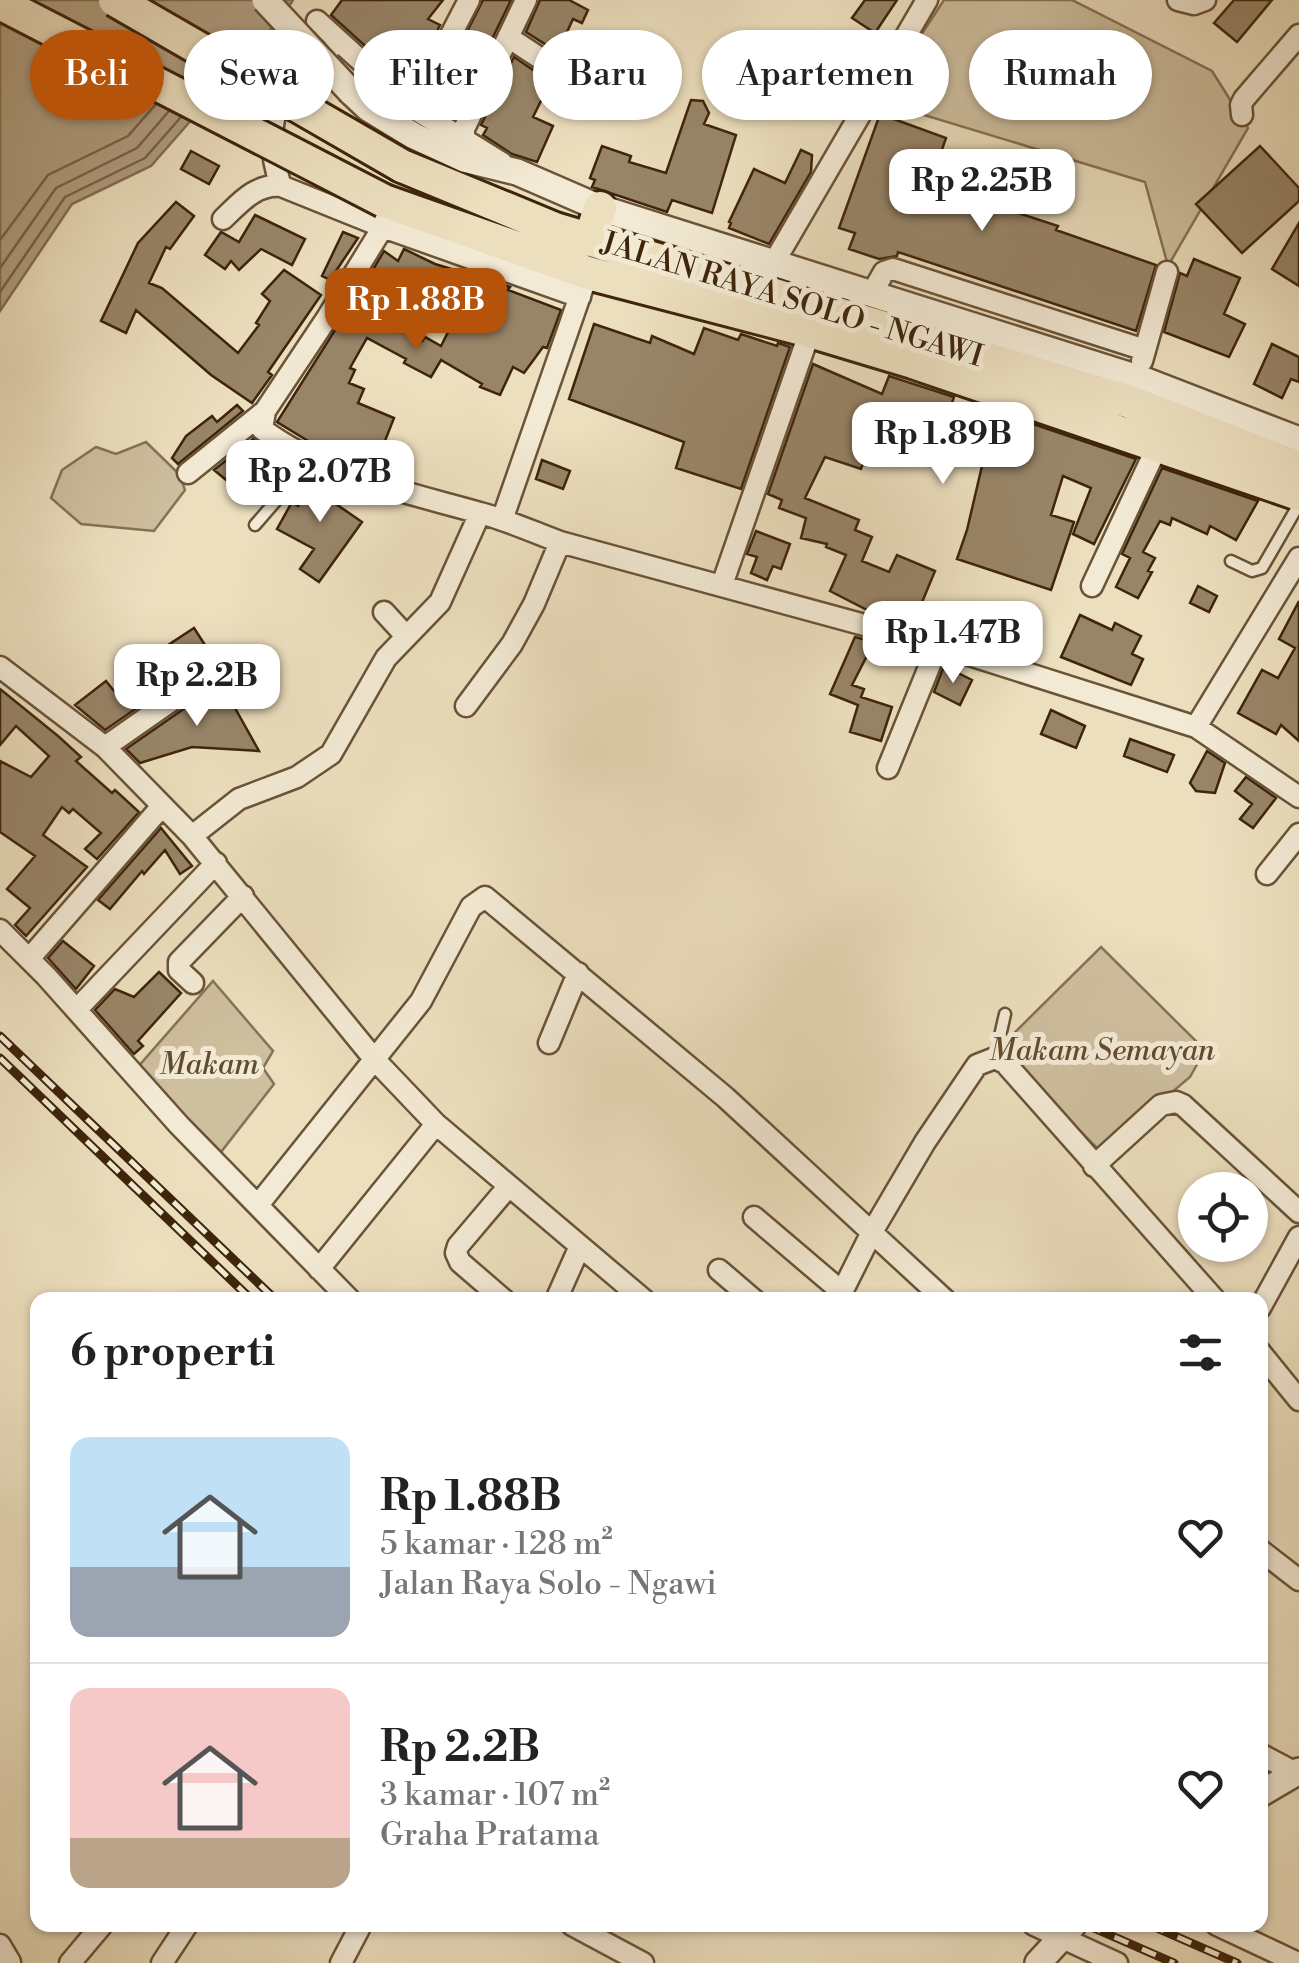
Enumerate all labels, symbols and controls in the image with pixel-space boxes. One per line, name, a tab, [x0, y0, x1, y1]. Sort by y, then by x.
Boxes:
chip: Beli	[30, 30, 164, 120]
chip: Sewa	[184, 30, 334, 120]
chip: Filter	[354, 30, 513, 120]
chip: Baru	[533, 30, 682, 120]
chip: Apartemen	[702, 30, 949, 120]
chip: Rumah	[969, 30, 1152, 120]
pin: Rp 2.25B	[879, 149, 1085, 234]
text: Rp 2.25B	[911, 161, 1053, 201]
street label: JALAN RAYA SOLO - NGAWI	[596, 224, 988, 376]
pin: Rp 1.88B	[313, 268, 519, 353]
text: Rp 1.88B	[347, 280, 485, 320]
pin: Rp 1.89B	[840, 402, 1046, 487]
text: Rp 1.89B	[874, 414, 1012, 454]
pin: Rp 2.07B	[217, 440, 423, 525]
text: Rp 2.07B	[248, 452, 392, 492]
pin: Rp 1.47B	[850, 601, 1056, 686]
text: Rp 1.47B	[885, 613, 1021, 653]
pin: Rp 2.2B	[105, 644, 289, 729]
text: Rp 2.2B	[136, 656, 258, 696]
park label: Makam Semayan	[989, 1032, 1215, 1070]
park label: Makam	[159, 1046, 259, 1084]
map controls	[1178, 1172, 1268, 1262]
button: locate	[1178, 1172, 1268, 1262]
icon: filters	[1173, 1325, 1228, 1380]
text: 6 properti	[70, 1326, 275, 1379]
text: Rp 1.88B	[380, 1471, 562, 1524]
icon: home	[150, 1477, 270, 1597]
icon: heart	[1173, 1510, 1228, 1565]
text: 5 kamar · 128 m²	[380, 1524, 613, 1564]
text: Jalan Raya Solo - Ngawi	[380, 1564, 717, 1604]
text: Rp 2.2B	[380, 1722, 540, 1775]
icon: home	[150, 1728, 270, 1848]
icon: heart	[1173, 1761, 1228, 1816]
text: 3 kamar · 107 m²	[380, 1775, 610, 1815]
text: Graha Pratama	[380, 1815, 599, 1855]

